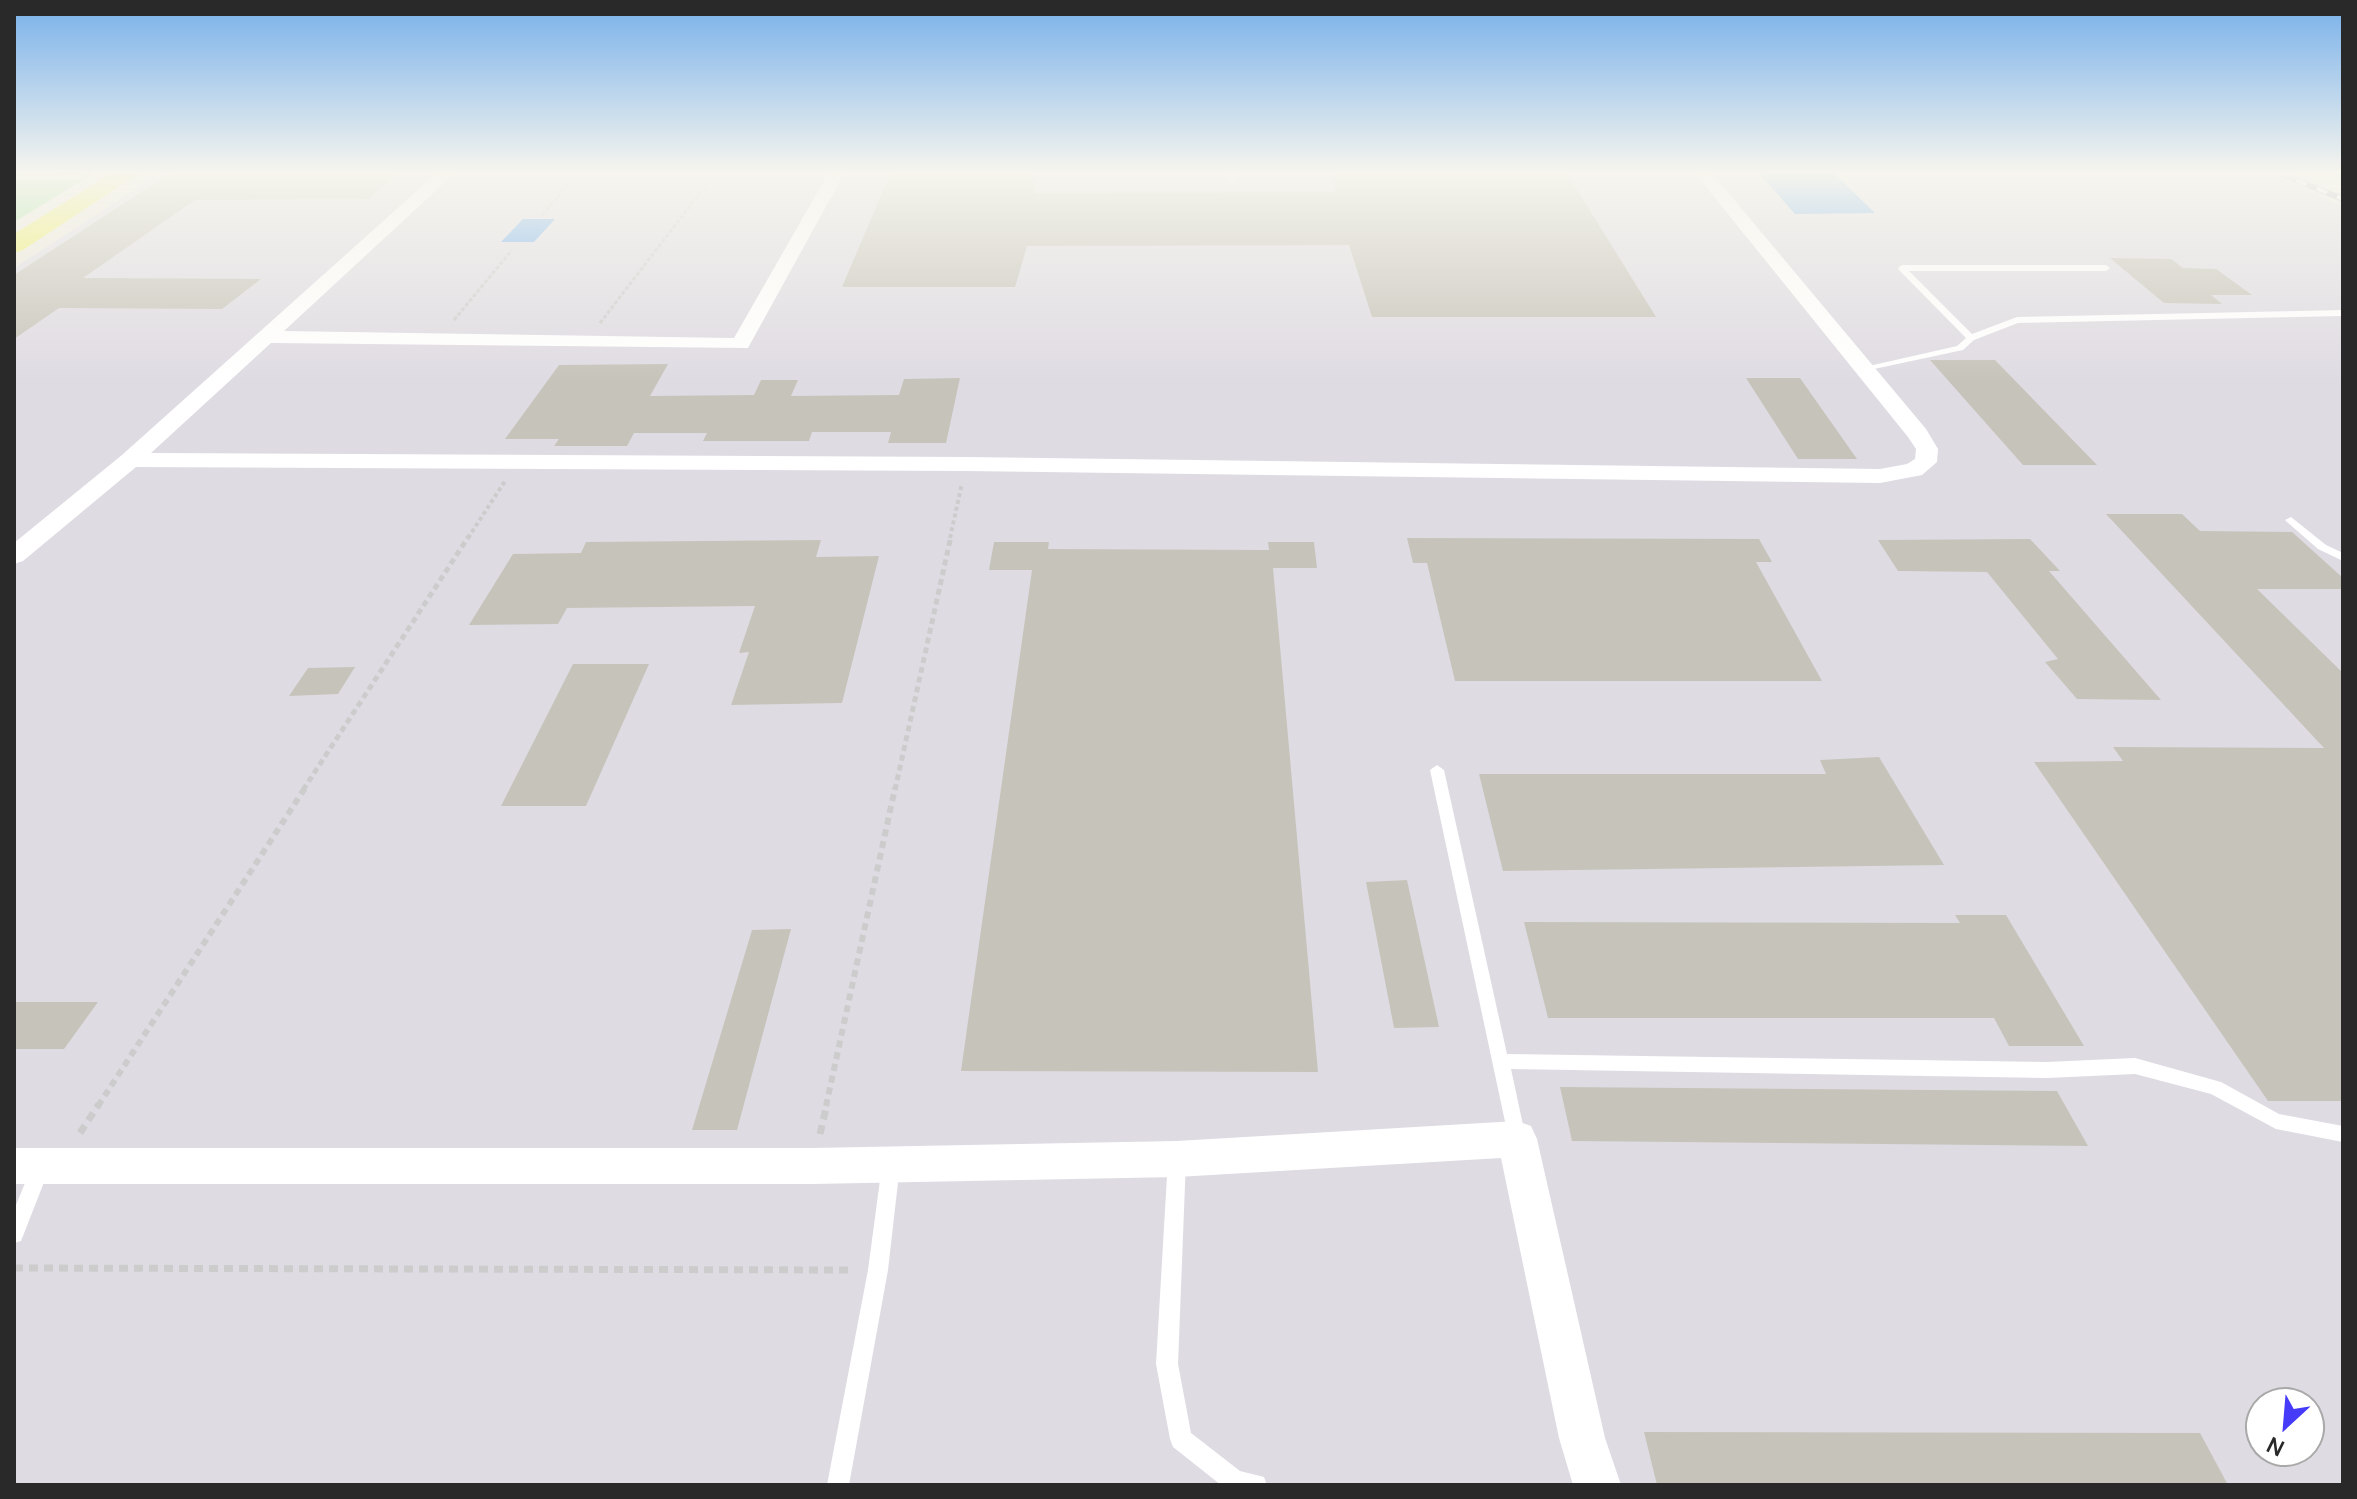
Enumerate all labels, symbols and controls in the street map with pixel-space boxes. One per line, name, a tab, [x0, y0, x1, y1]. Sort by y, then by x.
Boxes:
north arrow	[2245, 1387, 2325, 1467]
text: N	[2262, 1430, 2289, 1464]

